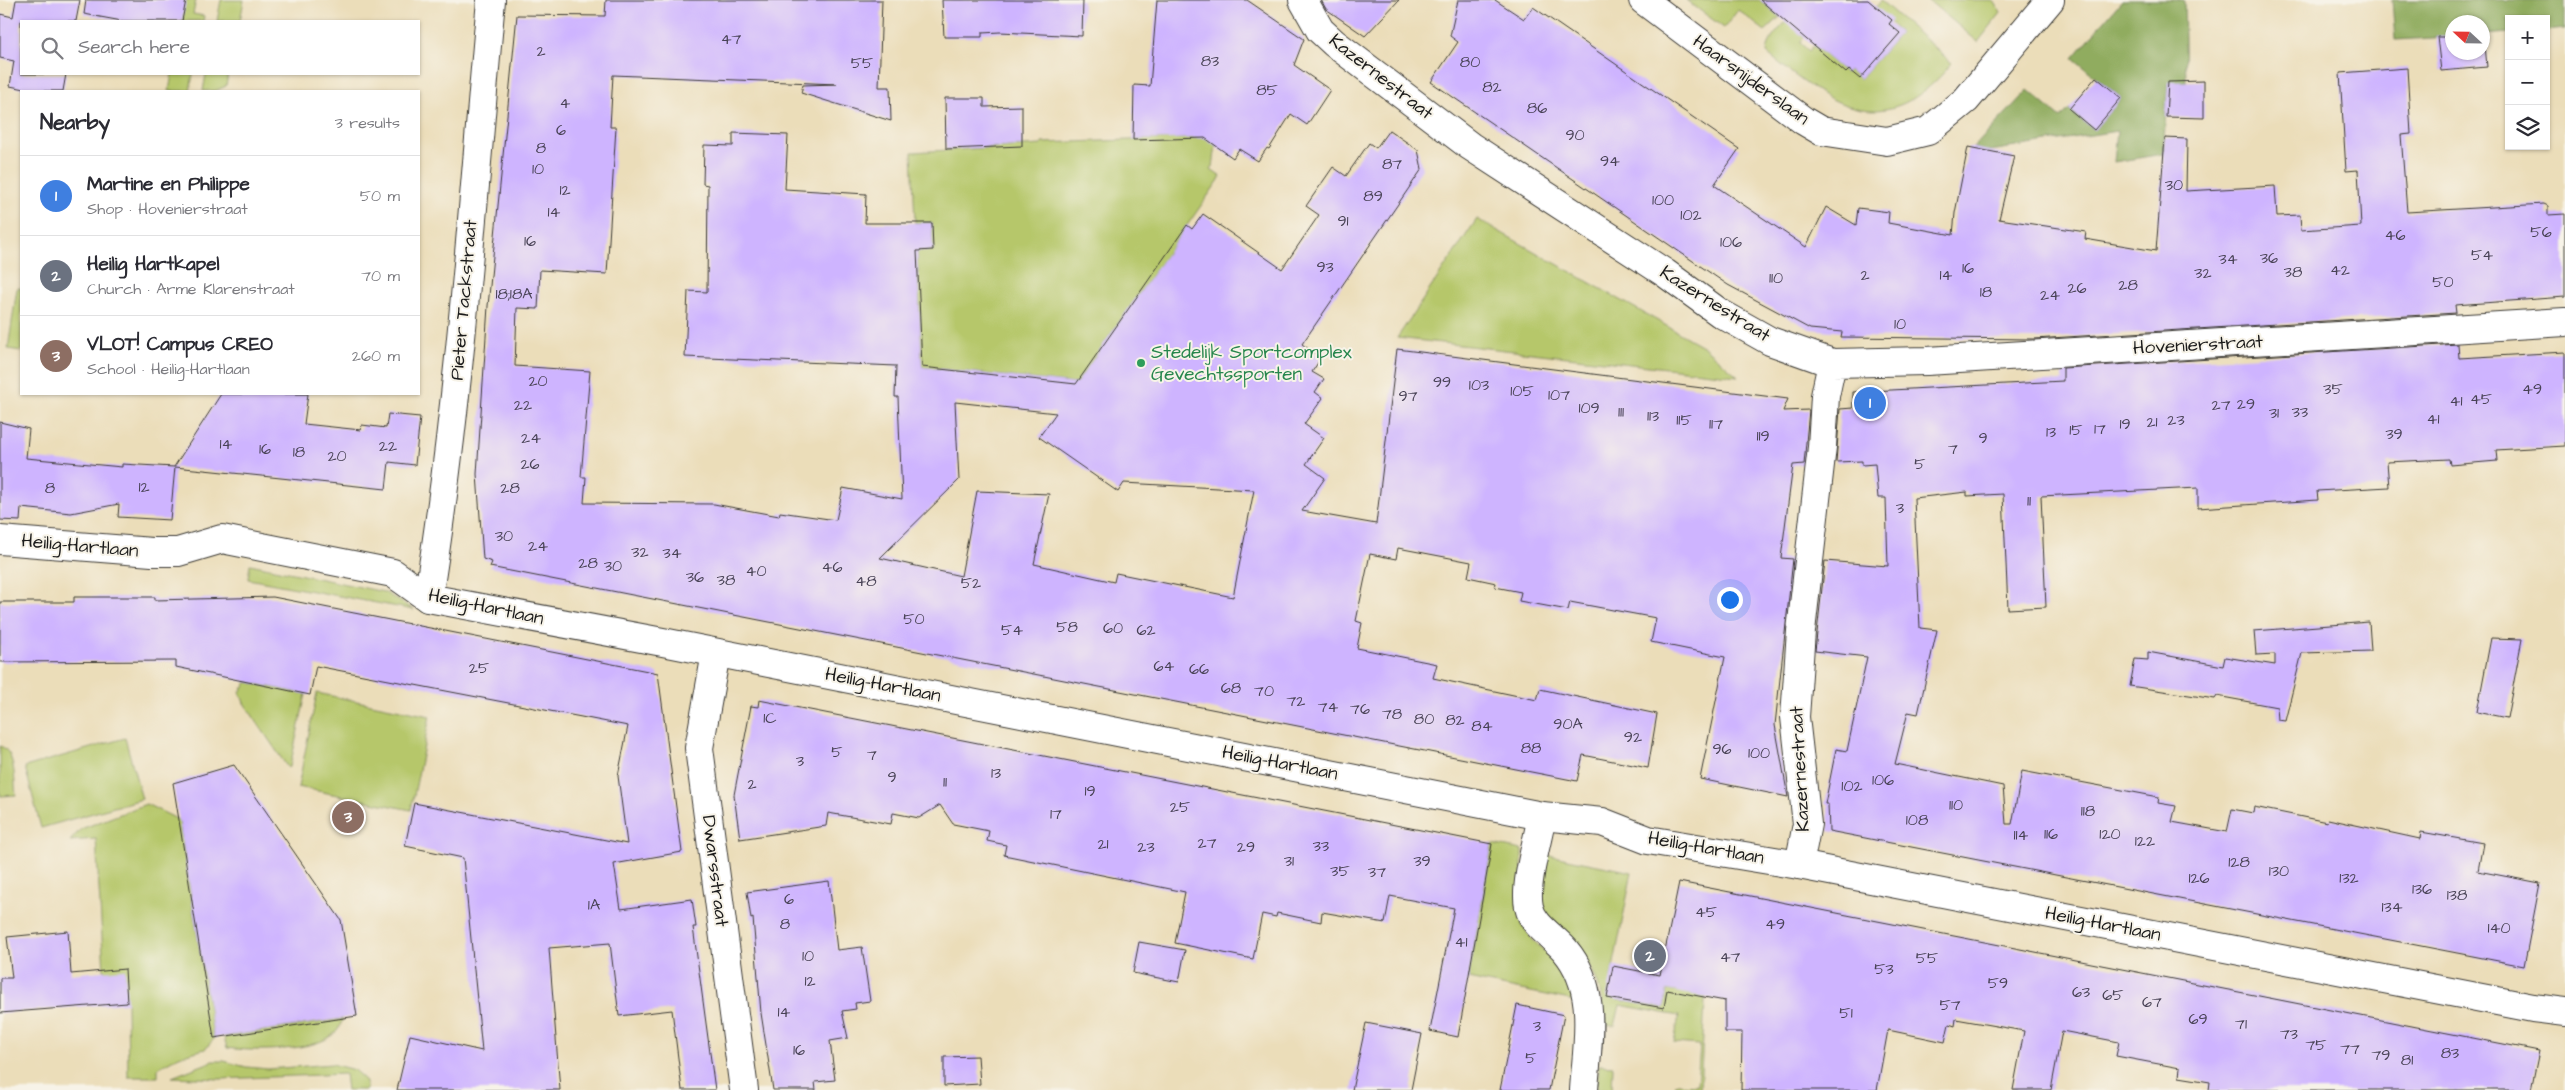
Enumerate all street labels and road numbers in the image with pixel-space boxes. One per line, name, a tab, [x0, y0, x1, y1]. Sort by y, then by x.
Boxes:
street label: Kazernestraat	[1323, 28, 1439, 127]
street label: Haarsnijderslaan	[1687, 28, 1815, 132]
street label: Pieter Tackstraat	[444, 218, 485, 381]
street label: Kazernestraat	[1654, 259, 1776, 349]
street label: Hovenierstraat	[2132, 328, 2264, 362]
street label: Heilig-Hartlaan	[20, 527, 140, 566]
street label: Heilig-Hartlaan	[426, 582, 546, 633]
street label: Heilig-Hartlaan	[823, 661, 943, 710]
street label: Kazernestraat	[1783, 705, 1817, 833]
street label: Heilig-Hartlaan	[1220, 739, 1340, 788]
street label: Dwarsstraat	[695, 814, 735, 929]
street label: Heilig-Hartlaan	[1646, 825, 1766, 872]
street label: Heilig-Hartlaan	[2043, 900, 2163, 949]

